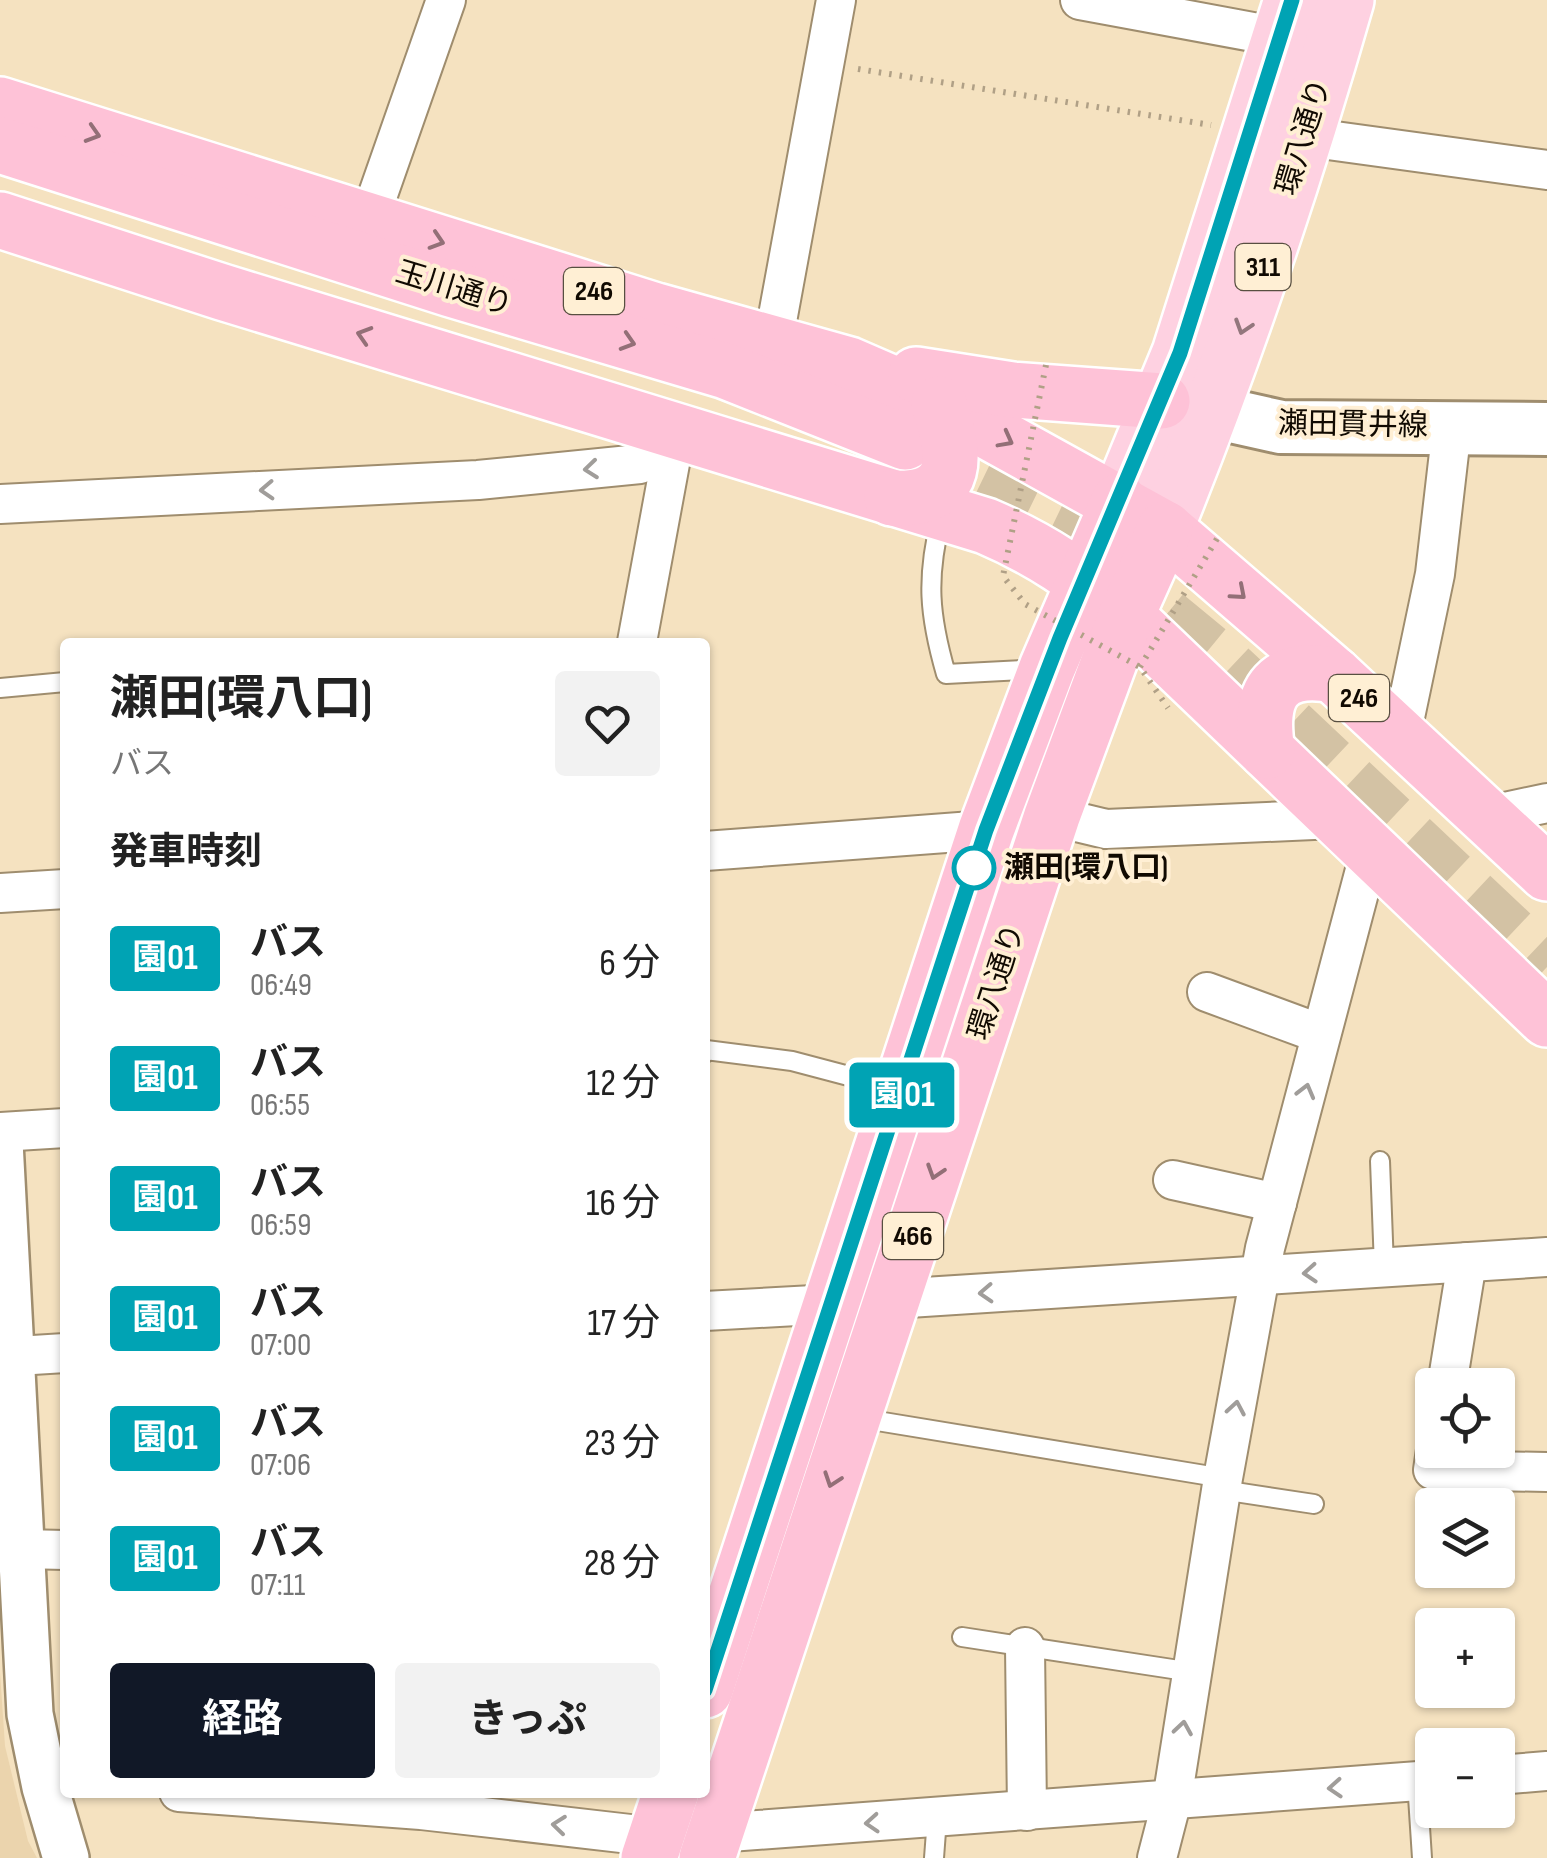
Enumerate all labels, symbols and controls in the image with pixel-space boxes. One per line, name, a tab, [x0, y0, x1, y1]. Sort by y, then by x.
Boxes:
street label: 環八通り	[1269, 74, 1339, 200]
one-way arrow	[84, 122, 101, 143]
one-way arrow	[428, 230, 445, 250]
road number: 311	[1236, 244, 1290, 290]
street label: 玉川通り	[391, 254, 517, 324]
road number: 246	[564, 268, 624, 314]
one-way arrow	[1235, 318, 1255, 335]
one-way arrow	[356, 326, 373, 347]
one-way arrow	[618, 330, 635, 351]
street label: 瀬田貫井線	[1278, 406, 1428, 444]
one-way arrow	[996, 428, 1014, 447]
one-way arrow	[583, 457, 599, 479]
one-way arrow	[258, 480, 274, 501]
one-way arrow	[1227, 581, 1246, 599]
text: 瀬田(環八口)	[110, 671, 372, 728]
button: heart	[555, 671, 660, 776]
road number: 246	[1329, 675, 1389, 721]
text: バス	[110, 745, 174, 784]
text: 発車時刻	[110, 830, 262, 875]
marker: 瀬田(環八口)	[953, 847, 995, 889]
place label: 瀬田(環八口)	[1004, 850, 1168, 886]
street label: 環八通り	[961, 919, 1033, 1045]
text: バス	[250, 921, 326, 966]
text: 園01	[132, 937, 198, 980]
text: 6 分	[599, 941, 660, 986]
text: 06:49	[250, 966, 312, 1005]
text: バス	[250, 1041, 326, 1086]
text: 園01	[132, 1057, 198, 1100]
text: 12 分	[587, 1061, 660, 1106]
line badge: 園01	[844, 1062, 960, 1128]
text: 園01	[869, 1074, 935, 1117]
one-way arrow	[1295, 1083, 1316, 1100]
text: 06:55	[250, 1086, 310, 1125]
text: バス	[250, 1161, 326, 1206]
one-way arrow	[926, 1163, 946, 1180]
text: 園01	[132, 1177, 198, 1220]
text: 16 分	[586, 1181, 660, 1226]
text: 06:59	[250, 1206, 311, 1245]
road number: 466	[883, 1213, 943, 1259]
one-way arrow	[1302, 1261, 1318, 1283]
text: バス	[250, 1281, 326, 1326]
one-way arrow	[977, 1282, 993, 1303]
text: 園01	[132, 1297, 198, 1340]
text: 17 分	[588, 1301, 660, 1346]
text: 07:00	[250, 1326, 311, 1365]
map controls	[1415, 1368, 1515, 1828]
button: locate	[1415, 1368, 1515, 1468]
one-way arrow	[1225, 1399, 1246, 1416]
text: バス	[250, 1401, 326, 1446]
text: 園01	[132, 1417, 198, 1460]
text: 23 分	[584, 1421, 660, 1466]
text: 07:06	[250, 1446, 311, 1485]
one-way arrow	[823, 1471, 843, 1488]
button: layers	[1415, 1488, 1515, 1588]
text: バス	[250, 1521, 326, 1566]
text: 園01	[132, 1537, 198, 1580]
text: 28 分	[584, 1541, 660, 1586]
text: 07:11	[250, 1566, 305, 1605]
button: +	[1415, 1608, 1515, 1708]
button: 経路	[110, 1663, 375, 1778]
button: きっぷ	[395, 1663, 660, 1778]
one-way arrow	[1172, 1720, 1193, 1737]
button: −	[1415, 1728, 1515, 1828]
one-way arrow	[1327, 1776, 1343, 1798]
one-way arrow	[863, 1812, 879, 1833]
one-way arrow	[551, 1815, 567, 1836]

